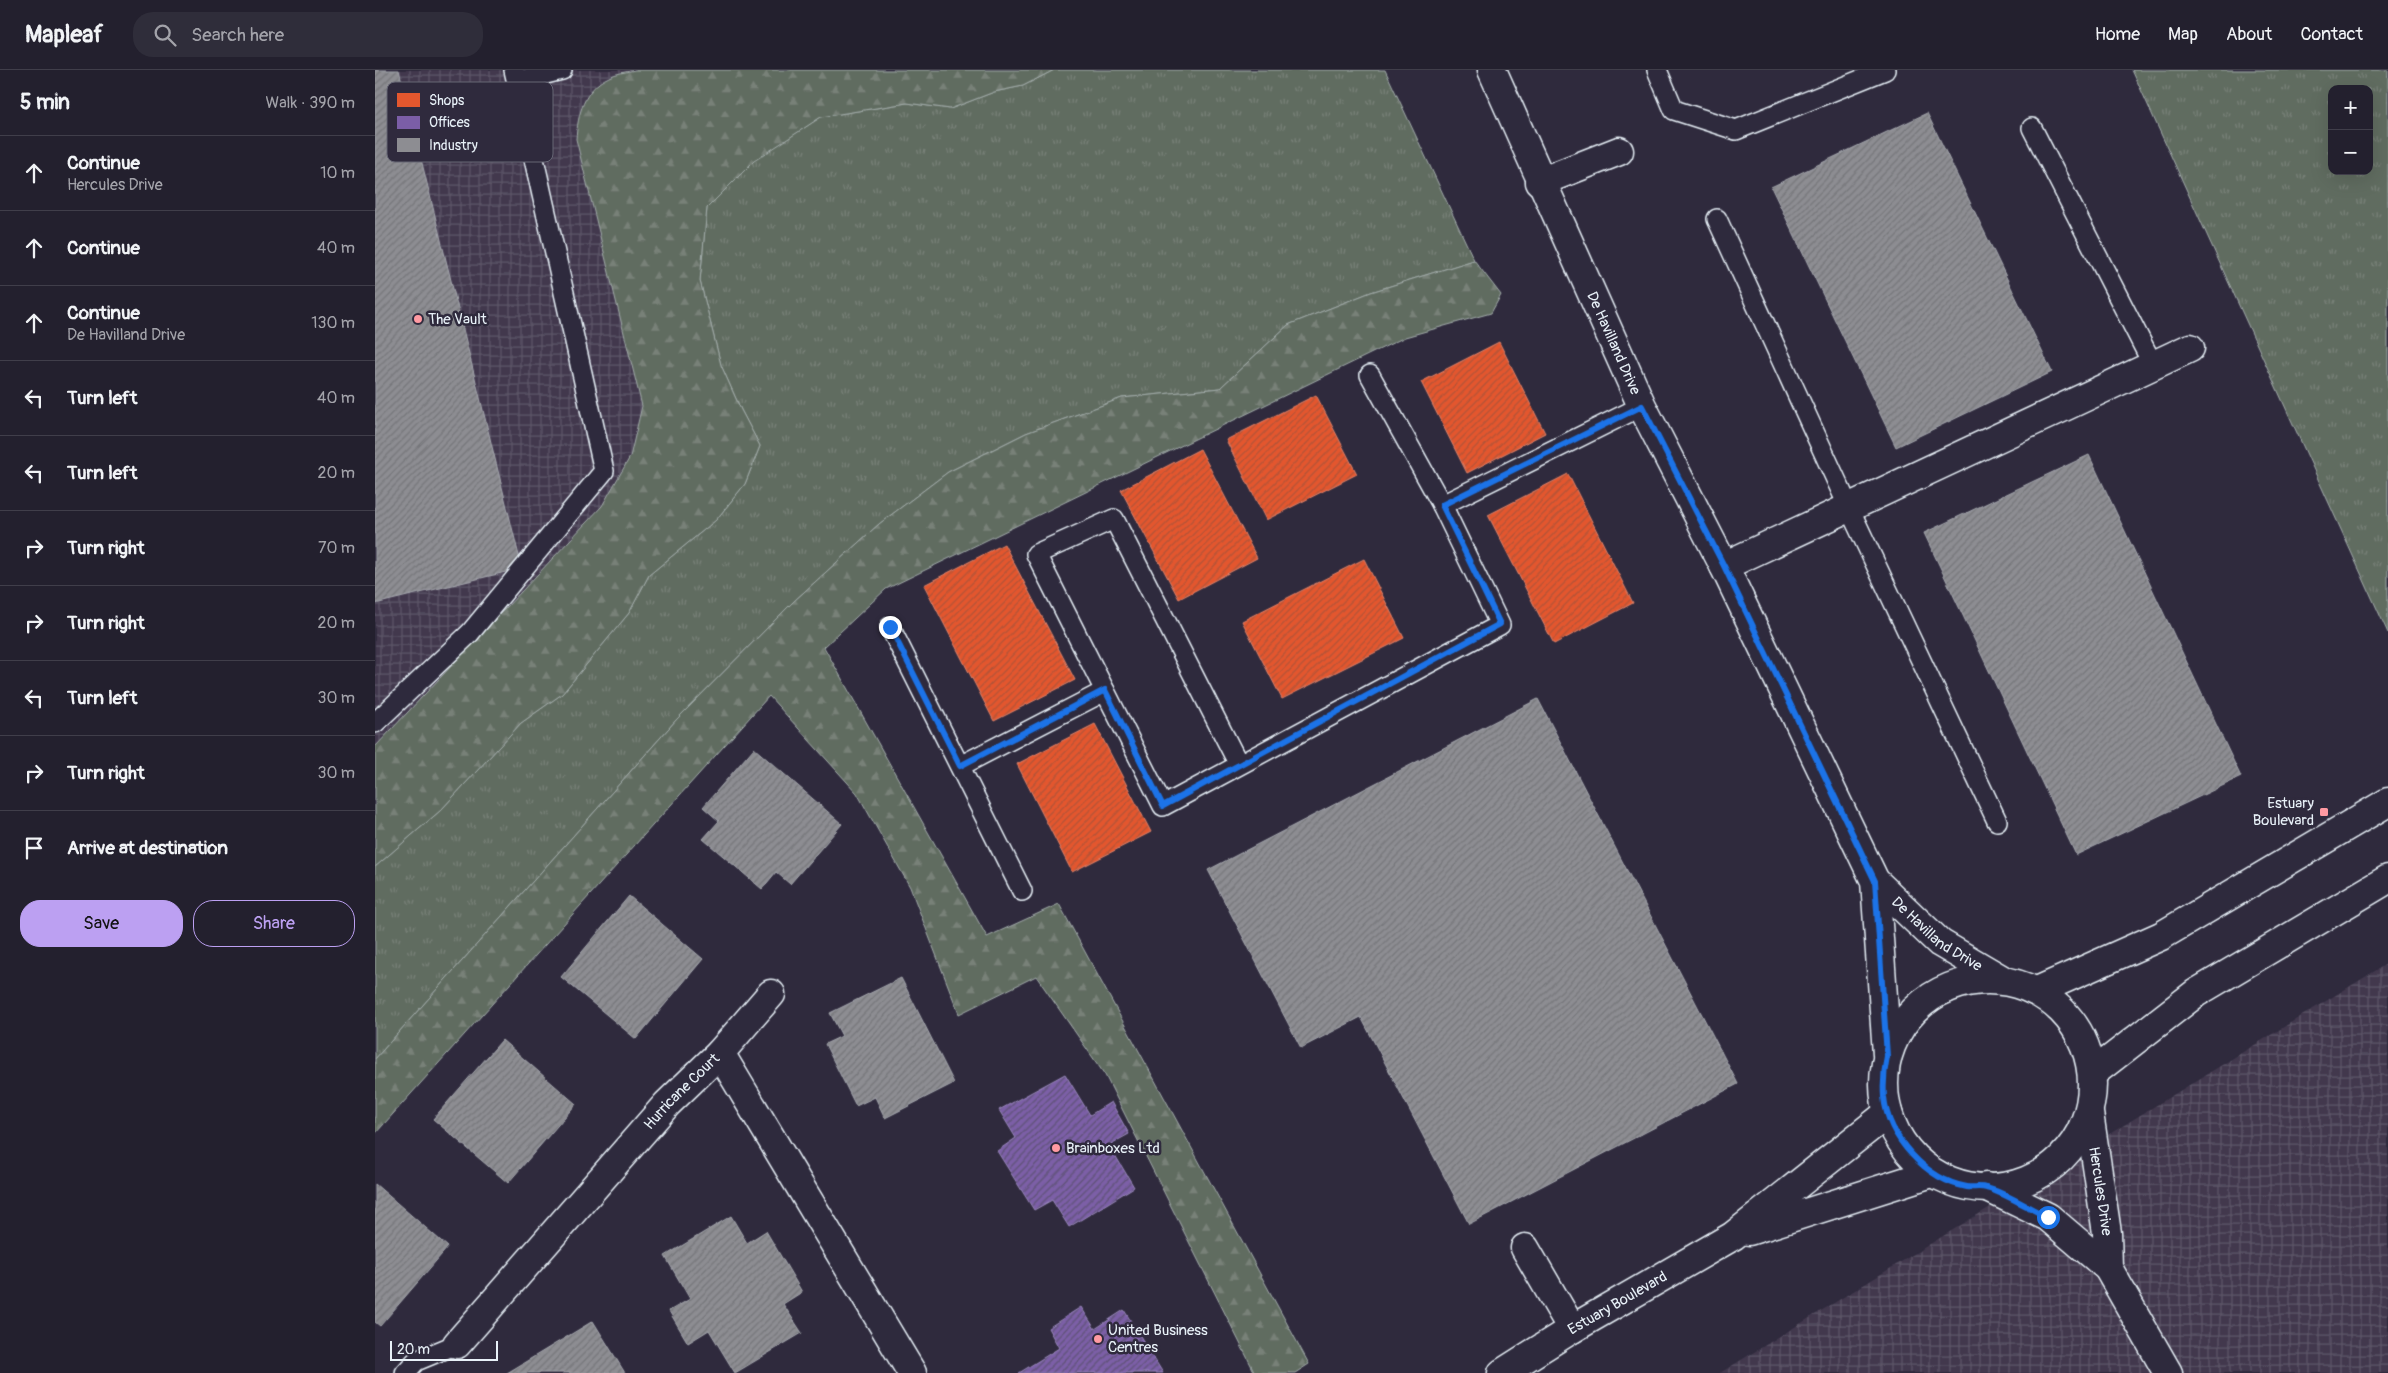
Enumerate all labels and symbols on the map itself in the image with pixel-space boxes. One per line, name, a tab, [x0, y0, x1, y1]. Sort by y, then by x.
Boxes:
legend	[387, 82, 553, 162]
text: Shops	[429, 92, 465, 109]
text: Offices	[429, 114, 471, 131]
text: Industry	[429, 137, 478, 154]
street label: De Havilland Drive	[1583, 289, 1645, 398]
place label: The Vault	[428, 310, 488, 329]
marker: The Vault	[412, 313, 424, 325]
route end	[879, 616, 902, 639]
place label: Estuary Boulevard	[2253, 794, 2315, 830]
marker: Estuary Boulevard	[2318, 806, 2330, 818]
street label: De Havilland Drive	[1888, 892, 1986, 976]
street label: Hurricane Court	[639, 1049, 724, 1134]
place label: Brainboxes Ltd	[1066, 1139, 1160, 1158]
marker: Brainboxes Ltd	[1050, 1142, 1062, 1154]
street label: Hercules Drive	[2085, 1145, 2117, 1238]
route start	[2037, 1206, 2060, 1229]
street label: Estuary Boulevard	[1564, 1267, 1670, 1339]
place label: United Business Centres	[1108, 1321, 1208, 1357]
marker: United Business Centres	[1092, 1333, 1104, 1345]
scale bar	[390, 1338, 497, 1361]

